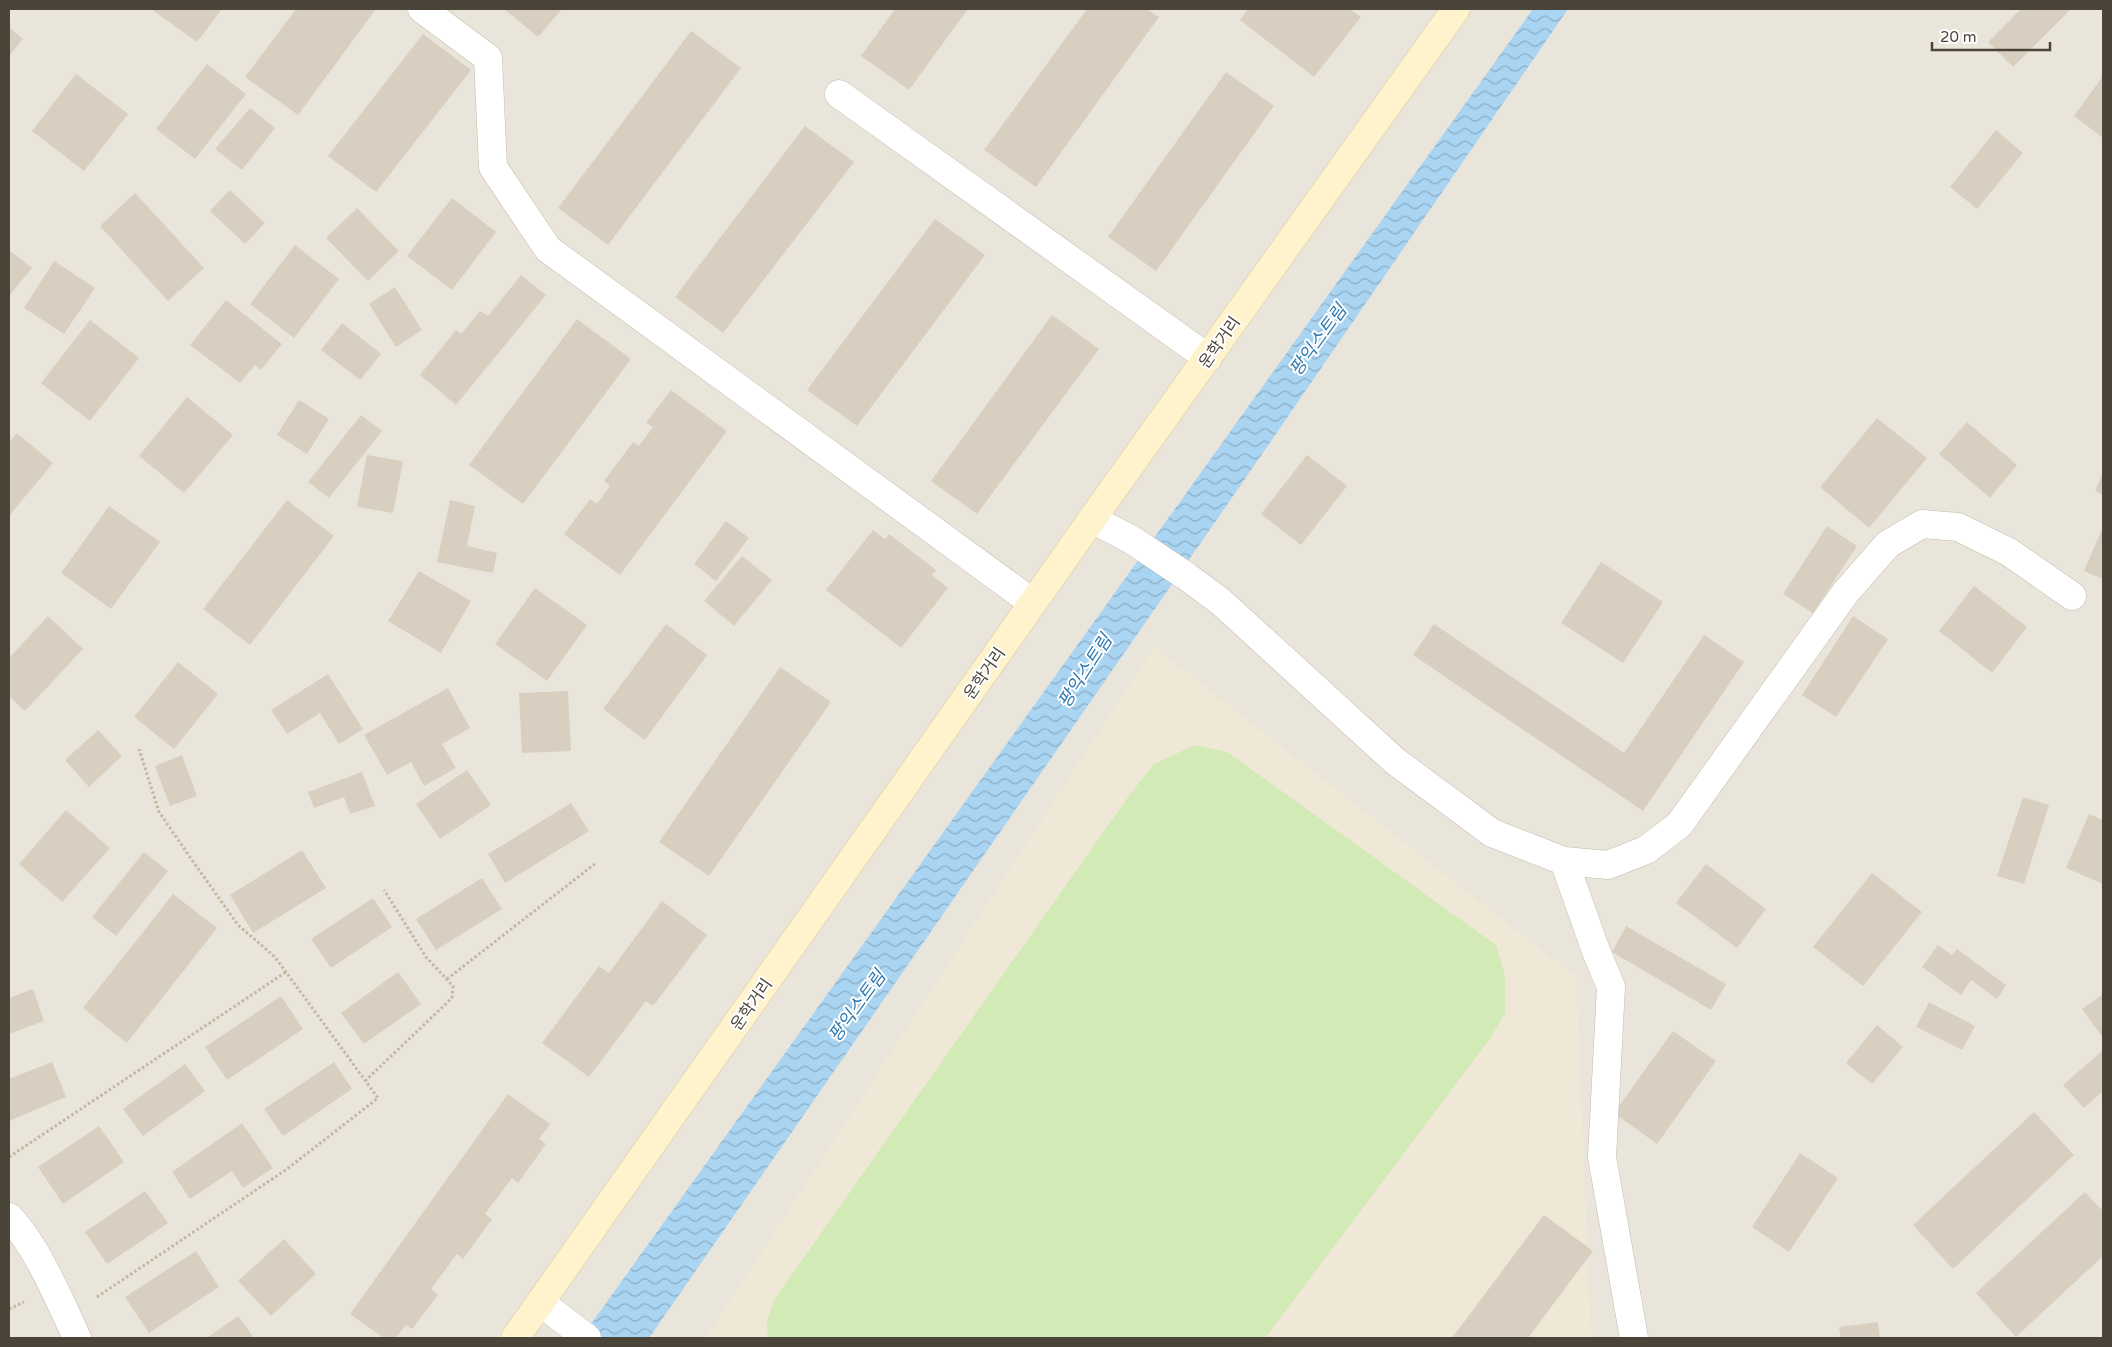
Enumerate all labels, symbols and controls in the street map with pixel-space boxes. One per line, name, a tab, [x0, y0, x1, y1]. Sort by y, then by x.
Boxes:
scale bar	[1932, 20, 2050, 52]
text: 20 m	[1940, 28, 1977, 46]
water label: 팡익스트림	[1285, 299, 1352, 380]
street label: 운학거리	[1195, 313, 1245, 372]
water label: 팡익스트림	[1053, 629, 1118, 712]
street label: 운학거리	[960, 644, 1010, 703]
water label: 팡익스트림	[824, 965, 891, 1046]
street label: 운학거리	[727, 975, 777, 1034]

